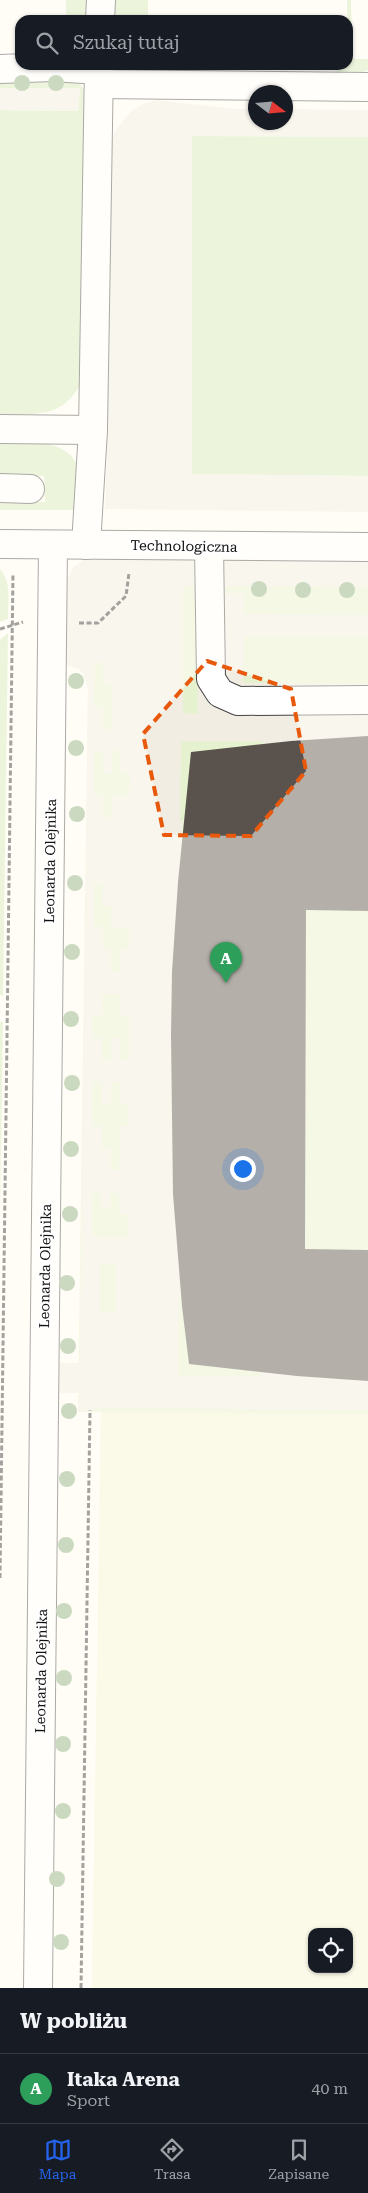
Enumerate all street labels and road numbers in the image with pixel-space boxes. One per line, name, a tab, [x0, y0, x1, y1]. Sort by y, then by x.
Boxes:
street label: Technologiczna	[130, 537, 238, 555]
street label: Leonarda Olejnika	[41, 798, 59, 923]
street label: Leonarda Olejnika	[36, 1203, 54, 1328]
street label: Leonarda Olejnika	[32, 1608, 50, 1733]

